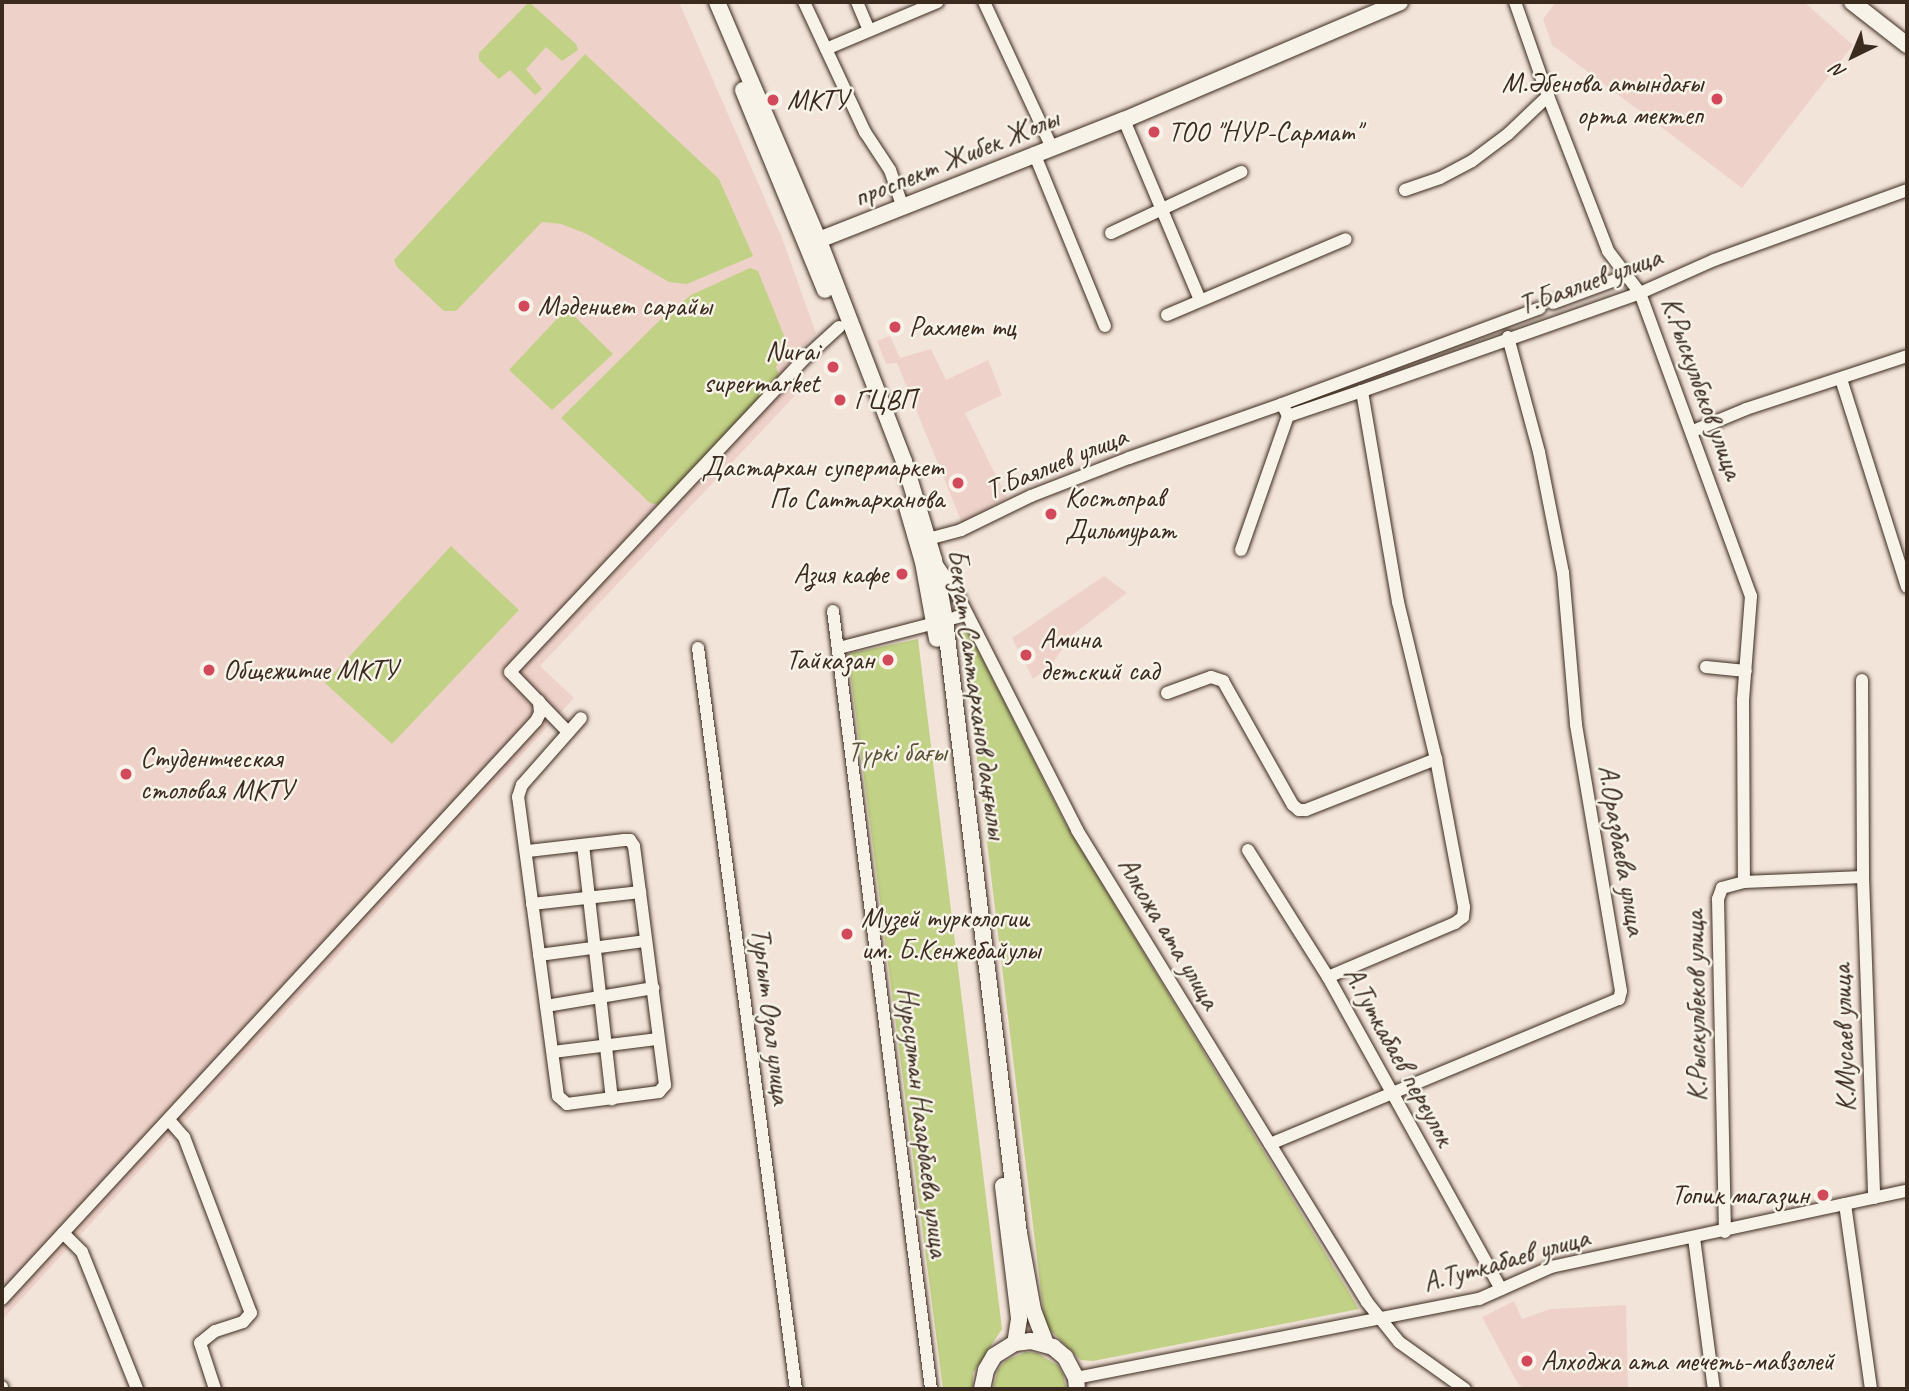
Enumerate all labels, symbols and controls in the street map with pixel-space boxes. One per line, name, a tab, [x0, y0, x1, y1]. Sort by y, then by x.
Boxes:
north arrow	[1818, 21, 1888, 91]
text: N	[1826, 59, 1851, 84]
place label: М.Әбенова атындағы орта мектеп	[1502, 66, 1703, 132]
place label: МКТУ	[787, 83, 848, 117]
marker: М.Әбенова атындағы орта мектеп	[1709, 91, 1725, 107]
marker: МКТУ	[765, 92, 781, 108]
street label: проспект Жибек Жолы	[848, 101, 1064, 215]
place label: ТОО "НУР-Сармат"	[1168, 115, 1361, 149]
marker: ТОО "НУР-Сармат"	[1146, 124, 1162, 140]
street label: Т.Баялиев улица	[1513, 239, 1667, 323]
place label: Мәдениет сарайы	[538, 289, 712, 323]
street label: К.Рыскулбеков улица	[1654, 292, 1750, 484]
marker: Мәдениет сарайы	[516, 298, 532, 314]
place label: Рахмет тц	[909, 310, 1015, 344]
marker: Рахмет тц	[887, 319, 903, 335]
place label: Nurai supermarket	[704, 334, 819, 400]
marker: Nurai supermarket	[825, 359, 841, 375]
place label: ГЦВП	[854, 383, 916, 417]
marker: ГЦВП	[832, 392, 848, 408]
street label: Т.Баялиев улица	[980, 419, 1132, 507]
place label: Дастархан супермаркет По Саттарханова	[703, 450, 944, 516]
marker: Дастархан супермаркет По Саттарханова	[950, 475, 966, 491]
place label: Костоправ Дильмурат	[1065, 481, 1176, 547]
marker: Костоправ Дильмурат	[1043, 506, 1059, 522]
street label: Бекзат Саттарханов даңғылы	[940, 547, 1014, 841]
place label: Азия кафе	[794, 557, 888, 591]
marker: Азия кафе	[894, 566, 910, 582]
place label: Амина детский сад	[1040, 622, 1159, 688]
place label: Тайказан	[786, 643, 874, 677]
marker: Амина детский сад	[1018, 647, 1034, 663]
marker: Тайказан	[880, 652, 896, 668]
place label: Общежитие МКТУ	[223, 653, 397, 687]
marker: Общежитие МКТУ	[201, 662, 217, 678]
park label: Түркі бағы	[848, 735, 946, 769]
place label: Студентческая столовая МКТУ	[140, 741, 293, 807]
street label: А.Оразбаева улица	[1590, 761, 1654, 939]
marker: Студентческая столовая МКТУ	[118, 766, 134, 782]
street label: Алкожа ата улица	[1110, 850, 1228, 1016]
place label: Музей туркологии им. Б.Кенжебайулы	[861, 901, 1040, 967]
street label: К.Рыскулбеков улица	[1678, 910, 1714, 1102]
street label: Тургыт Озал улица	[744, 926, 798, 1106]
marker: Музей туркологии им. Б.Кенжебайулы	[839, 926, 855, 942]
street label: А.Туткабаев переулок	[1336, 961, 1462, 1151]
street label: К.Мусаев улица	[1825, 964, 1863, 1112]
street label: Нурсултан Назарбаева улица	[890, 984, 956, 1260]
place label: Топик магазин	[1675, 1178, 1809, 1212]
marker: Топик магазин	[1815, 1187, 1831, 1203]
street label: А.Туткабаев улица	[1418, 1220, 1594, 1300]
place label: Алходжа ата мечеть-мавзолей	[1541, 1344, 1831, 1378]
marker: Алходжа ата мечеть-мавзолей	[1519, 1353, 1535, 1369]

